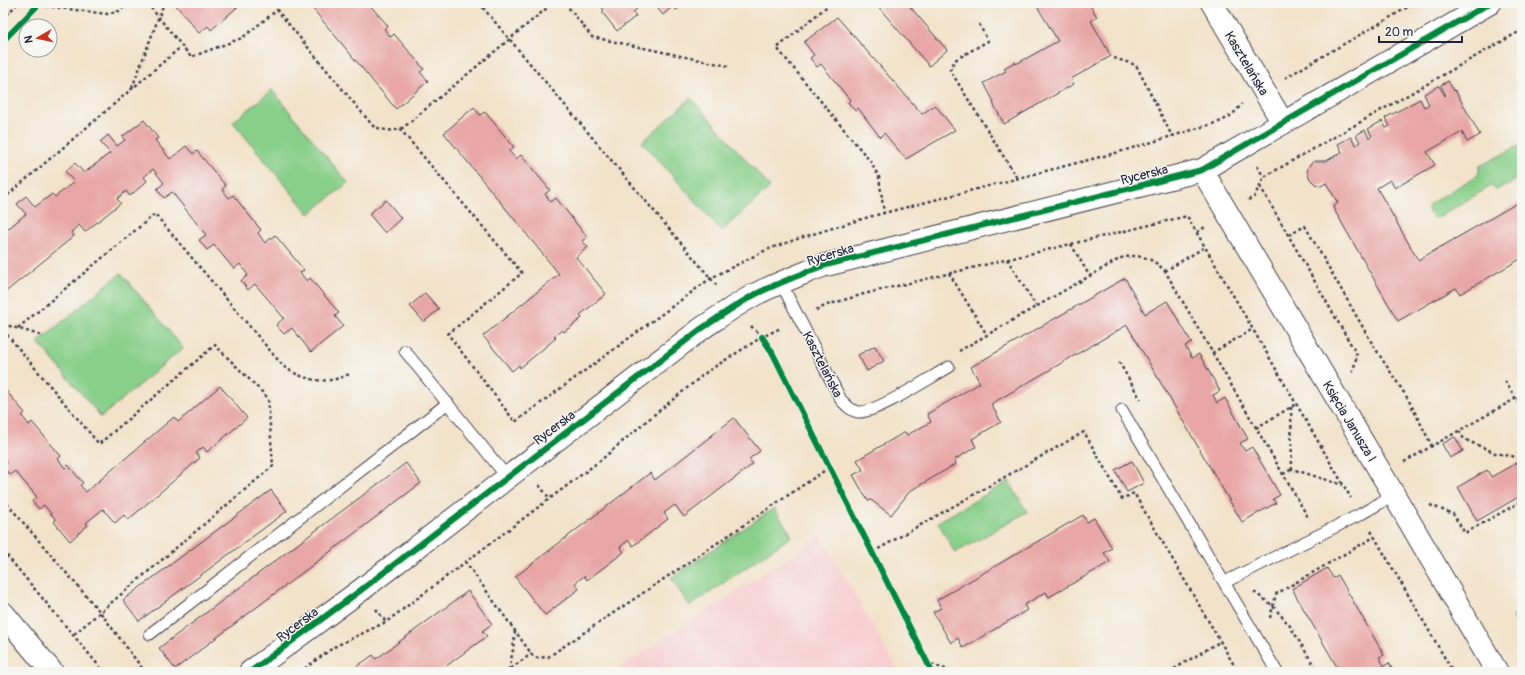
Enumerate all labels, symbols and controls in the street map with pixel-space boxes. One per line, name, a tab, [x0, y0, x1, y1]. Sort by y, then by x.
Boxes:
north arrow	[18, 18, 58, 58]
scale bar	[1379, 18, 1462, 44]
text: 20 m	[1385, 25, 1414, 40]
street label: Kasztelańska	[1221, 29, 1272, 99]
text: N	[22, 34, 36, 44]
street label: Rycerska	[1119, 161, 1169, 189]
street label: Rycerska	[805, 240, 856, 270]
street label: Kasztelańska	[799, 329, 846, 400]
street label: Księcia Janusza I	[1319, 378, 1380, 465]
street label: Rycerska	[531, 407, 579, 449]
street label: Rycerska	[274, 604, 322, 646]

